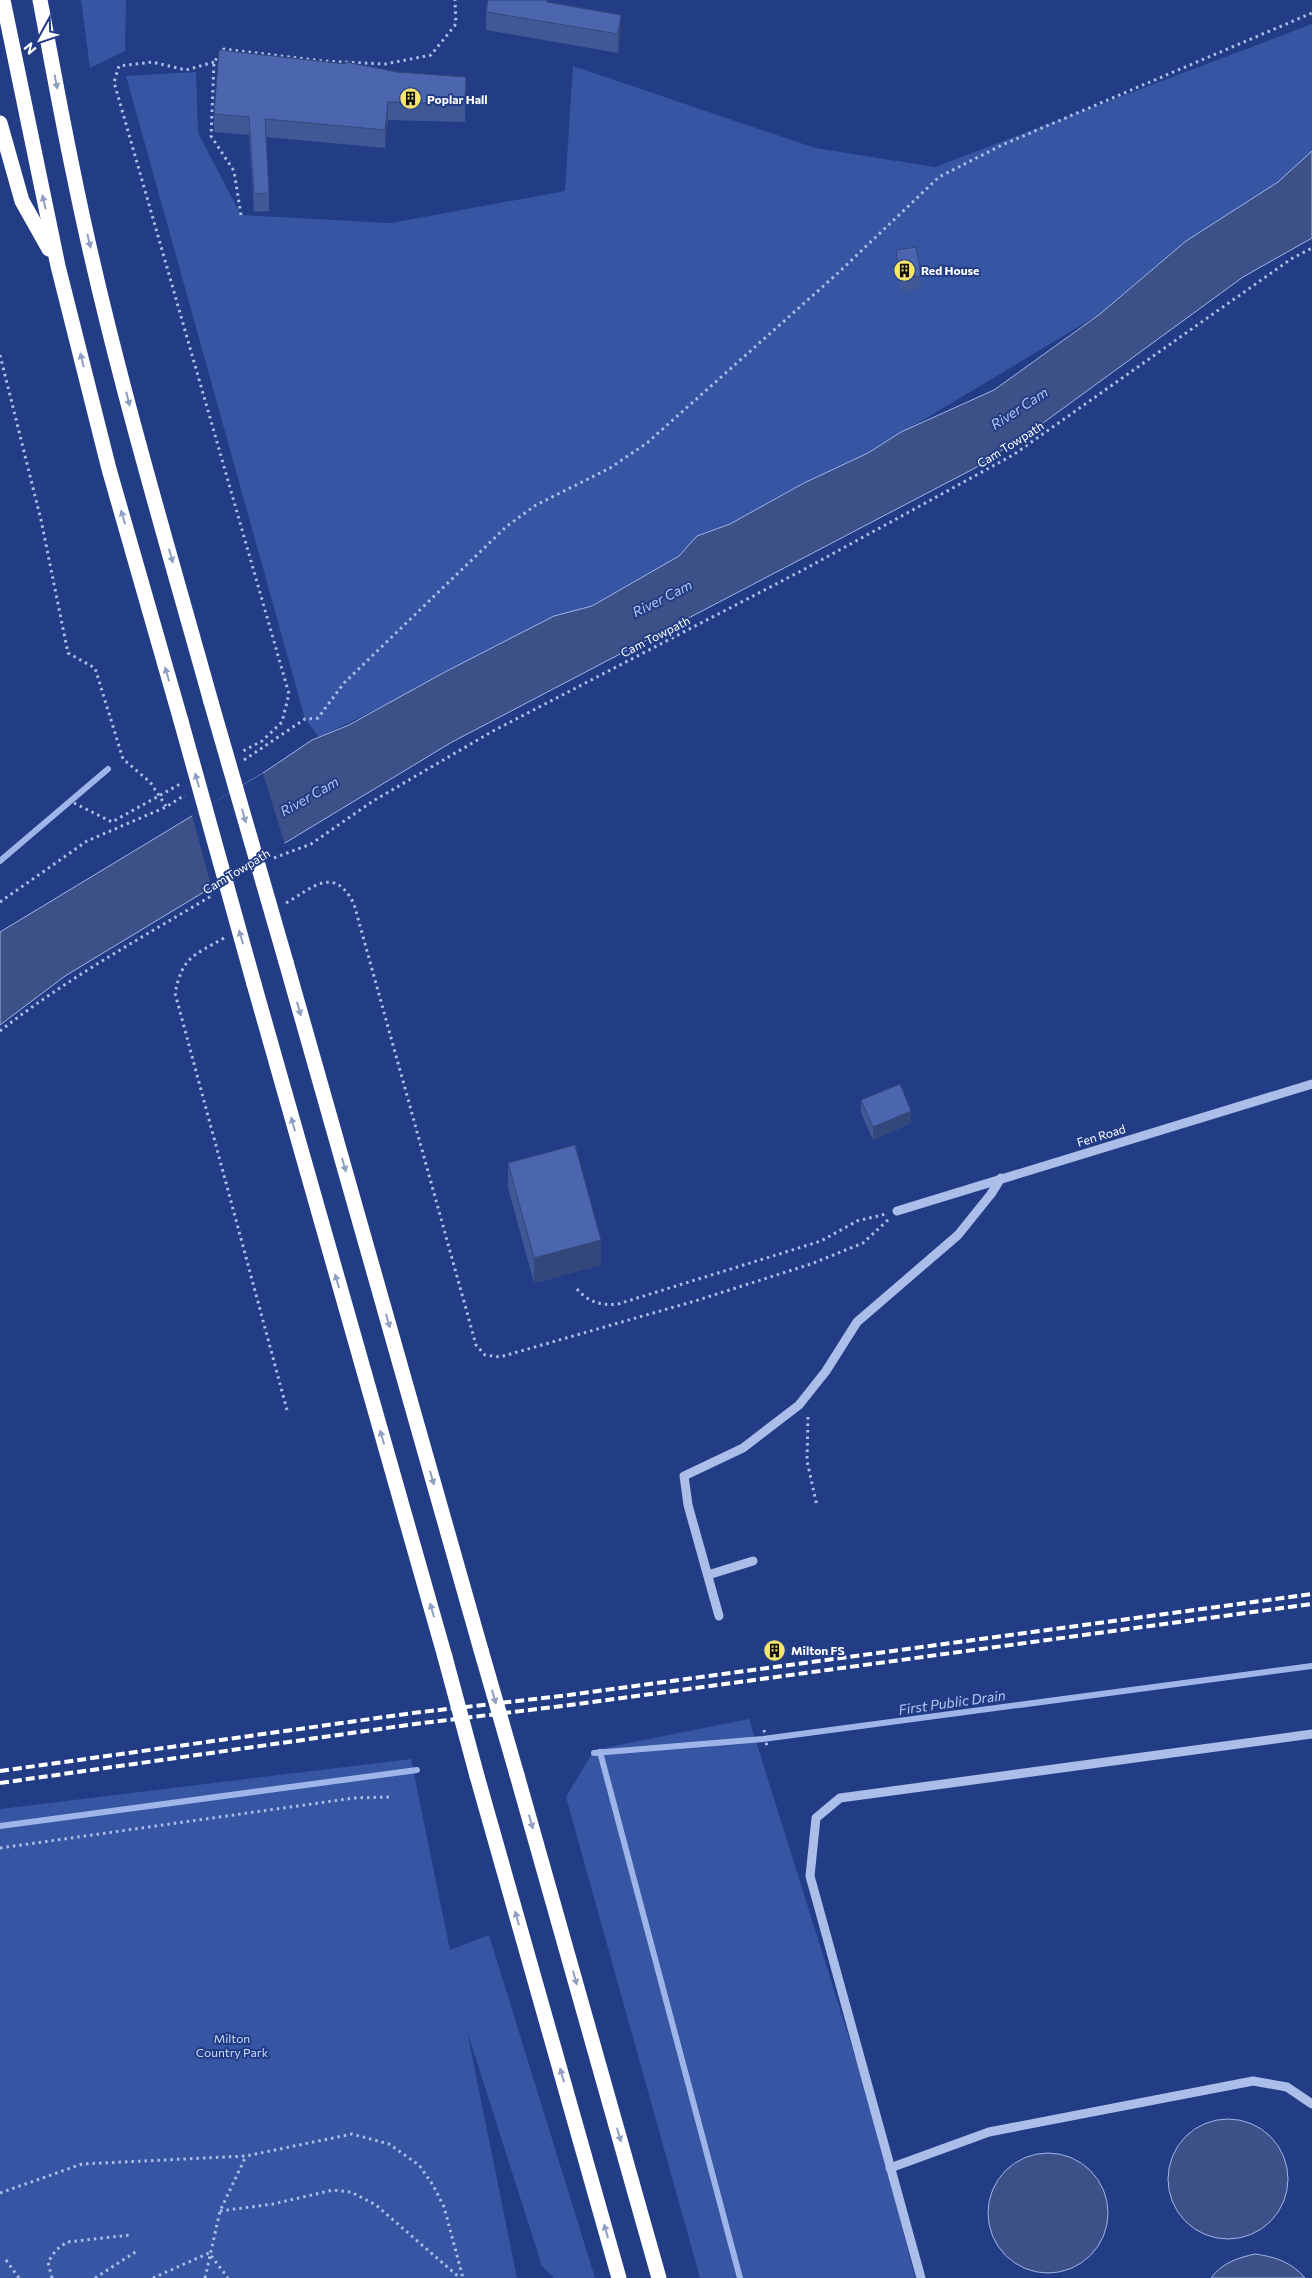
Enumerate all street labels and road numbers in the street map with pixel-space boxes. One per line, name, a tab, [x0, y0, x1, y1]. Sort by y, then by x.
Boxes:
street label: Cam Towpath	[974, 418, 1046, 470]
street label: Cam Towpath	[618, 613, 692, 659]
street label: Cam Towpath	[200, 845, 272, 897]
street label: Fen Road	[1075, 1121, 1127, 1149]

